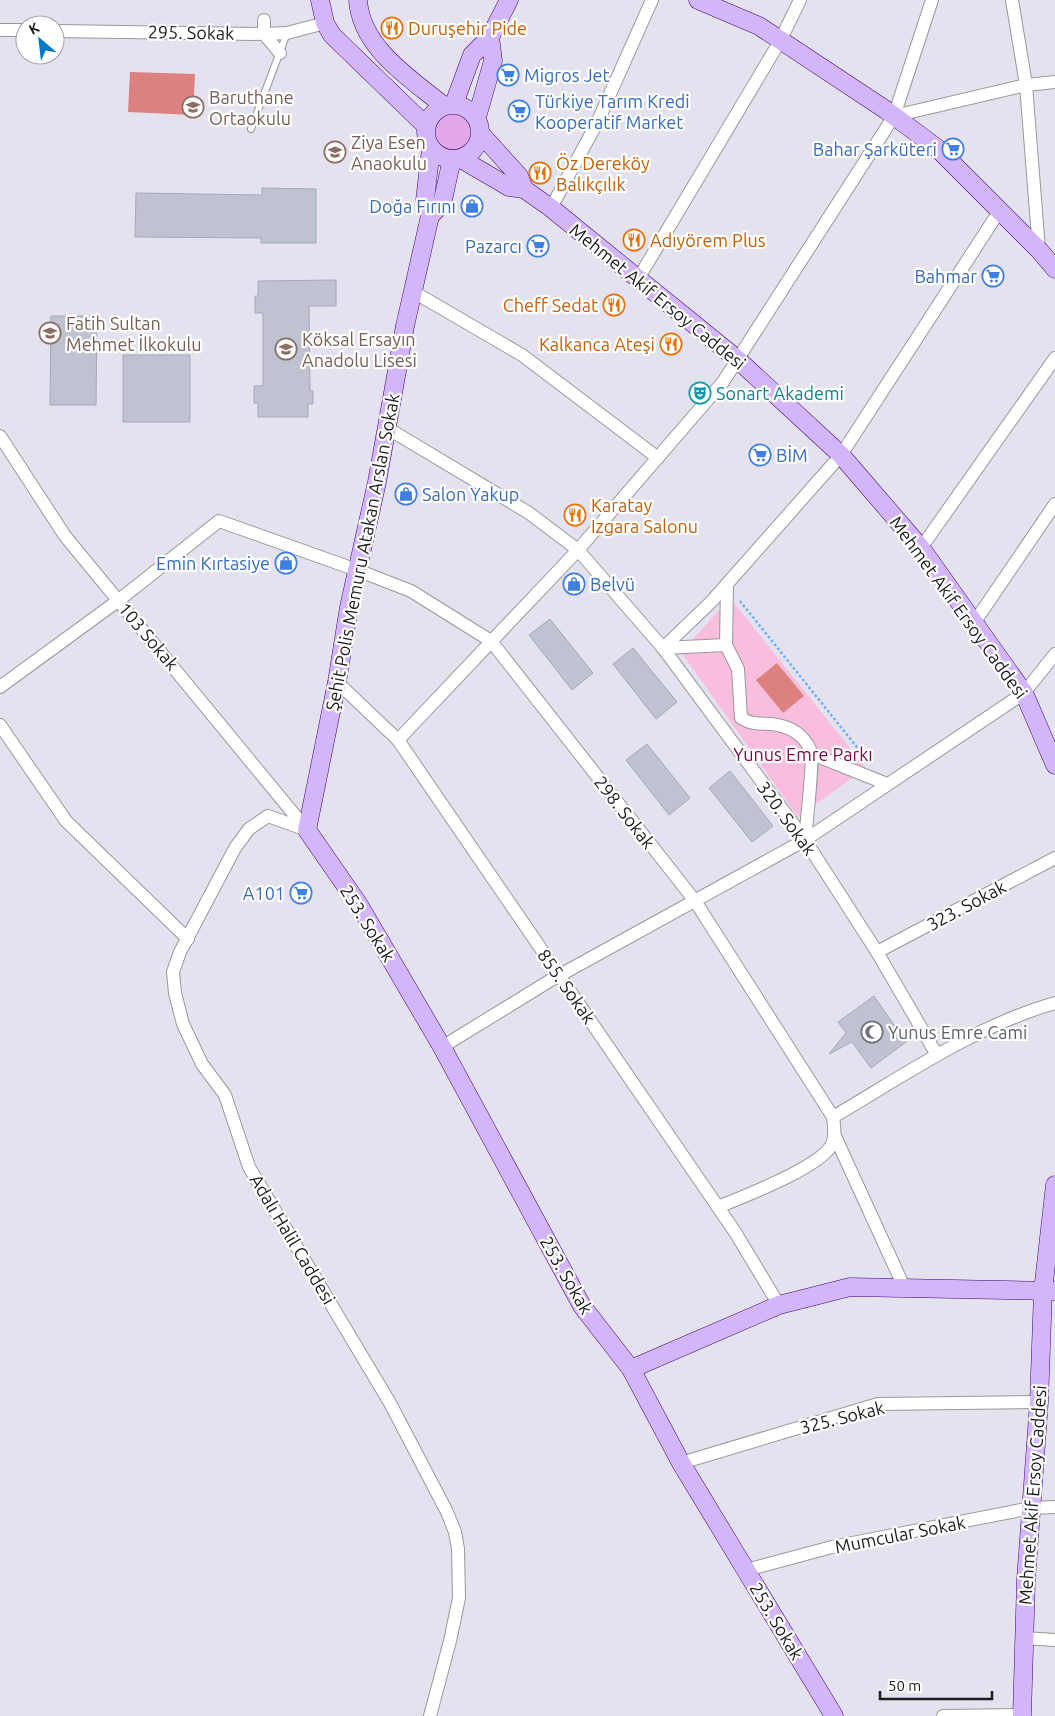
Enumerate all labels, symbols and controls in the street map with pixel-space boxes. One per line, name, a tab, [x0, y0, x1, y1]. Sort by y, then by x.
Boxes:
north arrow	[15, 15, 65, 65]
restaurant icon: Duruşehir Pide	[380, 16, 404, 40]
place label: Duruşehir Pide	[408, 18, 527, 38]
text: K	[26, 19, 42, 38]
street label: 295. Sokak	[148, 21, 234, 43]
supermarket icon: Migros Jet	[496, 63, 520, 87]
place label: Migros Jet	[524, 65, 610, 85]
place label: Baruthane Ortaokulu	[209, 87, 294, 128]
place label: Türkiye Tarım Kredi Kooperatif Market	[535, 91, 690, 132]
school or university icon: Baruthane Ortaokulu	[181, 95, 205, 119]
supermarket icon: Türkiye Tarım Kredi Kooperatif Market	[507, 99, 531, 123]
place label: Ziya Esen Anaokulu	[351, 132, 427, 173]
supermarket icon: Bahar Şarküteri	[941, 137, 965, 161]
place label: Bahar Şarküteri	[813, 139, 937, 159]
school or university icon: Ziya Esen Anaokulu	[323, 140, 347, 164]
place label: Öz Dereköy Balıkçılık	[556, 153, 650, 194]
restaurant icon: Öz Dereköy Balıkçılık	[528, 161, 552, 185]
shop icon: Doğa Fırını	[460, 194, 484, 218]
place label: Doğa Fırını	[369, 196, 456, 216]
street label: Mehmet Akif Ersoy Caddesi	[566, 219, 750, 373]
restaurant icon: Adıyörem Plus	[622, 228, 646, 252]
place label: Adıyörem Plus	[650, 230, 766, 250]
supermarket icon: Pazarcı	[526, 234, 550, 258]
place label: Pazarcı	[465, 236, 522, 256]
supermarket icon: Bahmar	[981, 264, 1005, 288]
place label: Bahmar	[914, 266, 977, 286]
restaurant icon: Cheff Sedat	[602, 293, 626, 317]
place label: Cheff Sedat	[503, 295, 598, 315]
place label: Fatih Sultan Mehmet İlkokulu	[66, 313, 201, 354]
school or university icon: Fatih Sultan Mehmet İlkokulu	[38, 321, 62, 345]
place label: Köksal Ersayın Anadolu Lisesi	[302, 329, 417, 370]
restaurant icon: Kalkanca Ateşi	[659, 332, 683, 356]
place label: Kalkanca Ateşi	[539, 334, 655, 354]
school or university icon: Köksal Ersayın Anadolu Lisesi	[274, 337, 298, 361]
theatre icon: Sonart Akademi	[688, 381, 712, 405]
place label: Sonart Akademi	[716, 383, 844, 403]
street label: Şehit Polis Memuru Atakan Arslan Sokak	[321, 392, 403, 712]
supermarket icon: BİM	[748, 443, 772, 467]
place label: BİM	[776, 445, 808, 465]
shop icon: Salon Yakup	[394, 482, 418, 506]
place label: Salon Yakup	[422, 484, 519, 504]
place label: Karatay Izgara Salonu	[591, 495, 698, 536]
restaurant icon: Karatay Izgara Salonu	[563, 503, 587, 527]
street label: Mehmet Akif Ersoy Caddesi	[886, 512, 1032, 702]
shop icon: Emin Kırtasiye	[274, 551, 298, 575]
place label: Emin Kırtasiye	[156, 553, 270, 573]
shop icon: Belvü	[562, 572, 586, 596]
place label: Belvü	[590, 574, 635, 594]
street label: 103 Sokak	[115, 598, 183, 674]
park label: Yunus Emre Parkı	[733, 744, 873, 764]
street label: 298. Sokak	[591, 772, 659, 852]
street label: 320. Sokak	[754, 777, 820, 859]
street label: 323. Sokak	[923, 876, 1009, 934]
supermarket icon: A101	[289, 881, 313, 905]
street label: 253. Sokak	[337, 881, 399, 965]
place label: A101	[243, 883, 285, 903]
street label: 855. Sokak	[534, 945, 600, 1027]
mosque icon: Yunus Emre Cami	[860, 1020, 884, 1044]
place label: Yunus Emre Cami	[888, 1022, 1027, 1042]
street label: Adalı Halil Caddesi	[246, 1170, 340, 1308]
street label: 253. Sokak	[537, 1233, 597, 1317]
street label: Mehmet Akif Ersoy Caddesi	[1014, 1384, 1050, 1606]
street label: 325. Sokak	[798, 1397, 886, 1437]
street label: Mumcular Sokak	[833, 1512, 967, 1556]
street label: 253. Sokak	[746, 1579, 808, 1663]
scale bar	[880, 1668, 992, 1700]
text: 50 m	[888, 1677, 921, 1694]

